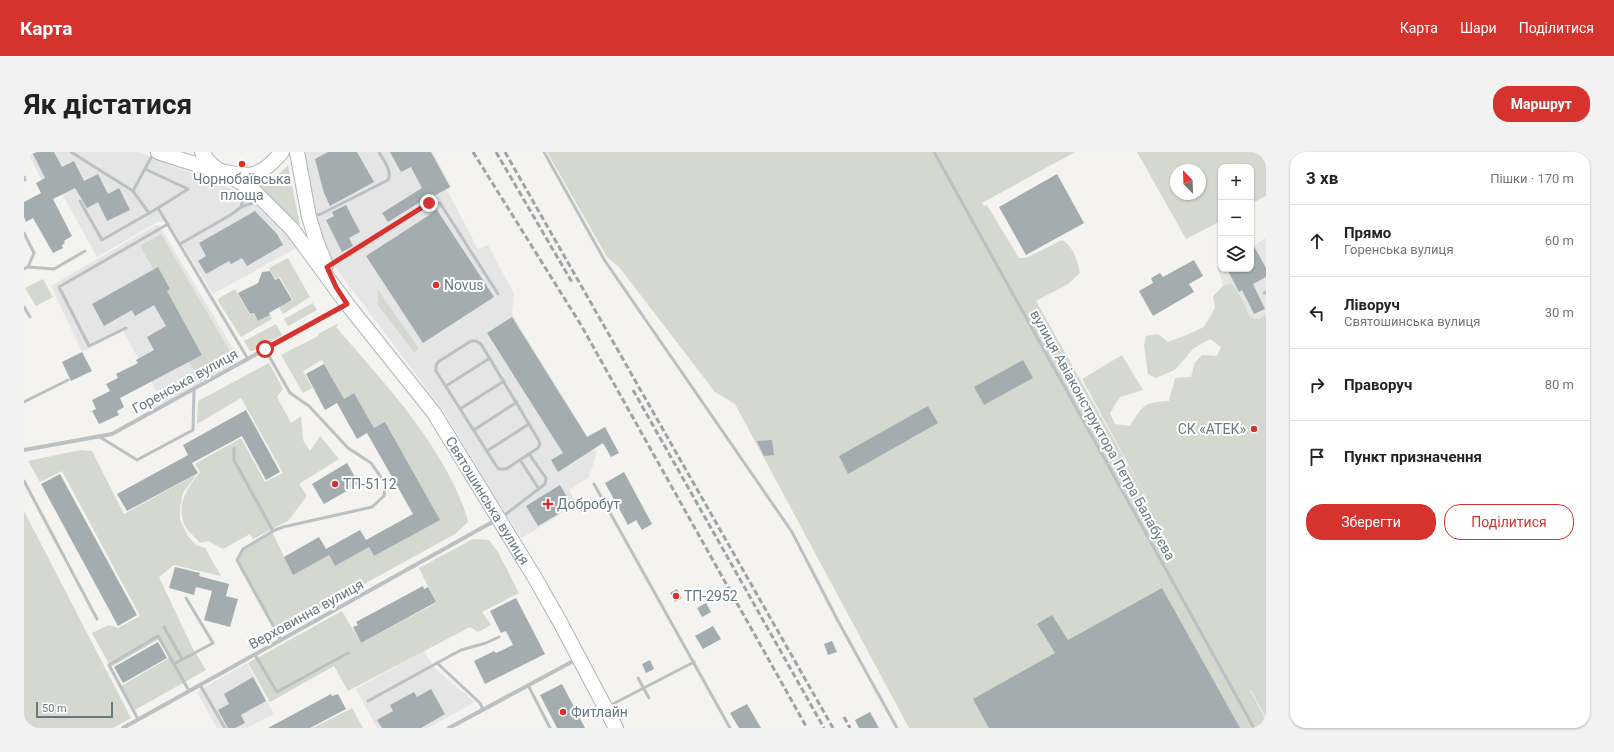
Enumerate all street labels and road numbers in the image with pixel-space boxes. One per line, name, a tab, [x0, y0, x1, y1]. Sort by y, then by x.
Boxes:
street label: вулиця Авіаконструктора Петра Балабуєва	[1027, 307, 1179, 563]
street label: Горенська вулиця	[130, 345, 240, 417]
street label: Святошинська вулиця	[442, 434, 533, 567]
street label: Верховинна вулиця	[246, 576, 366, 652]

